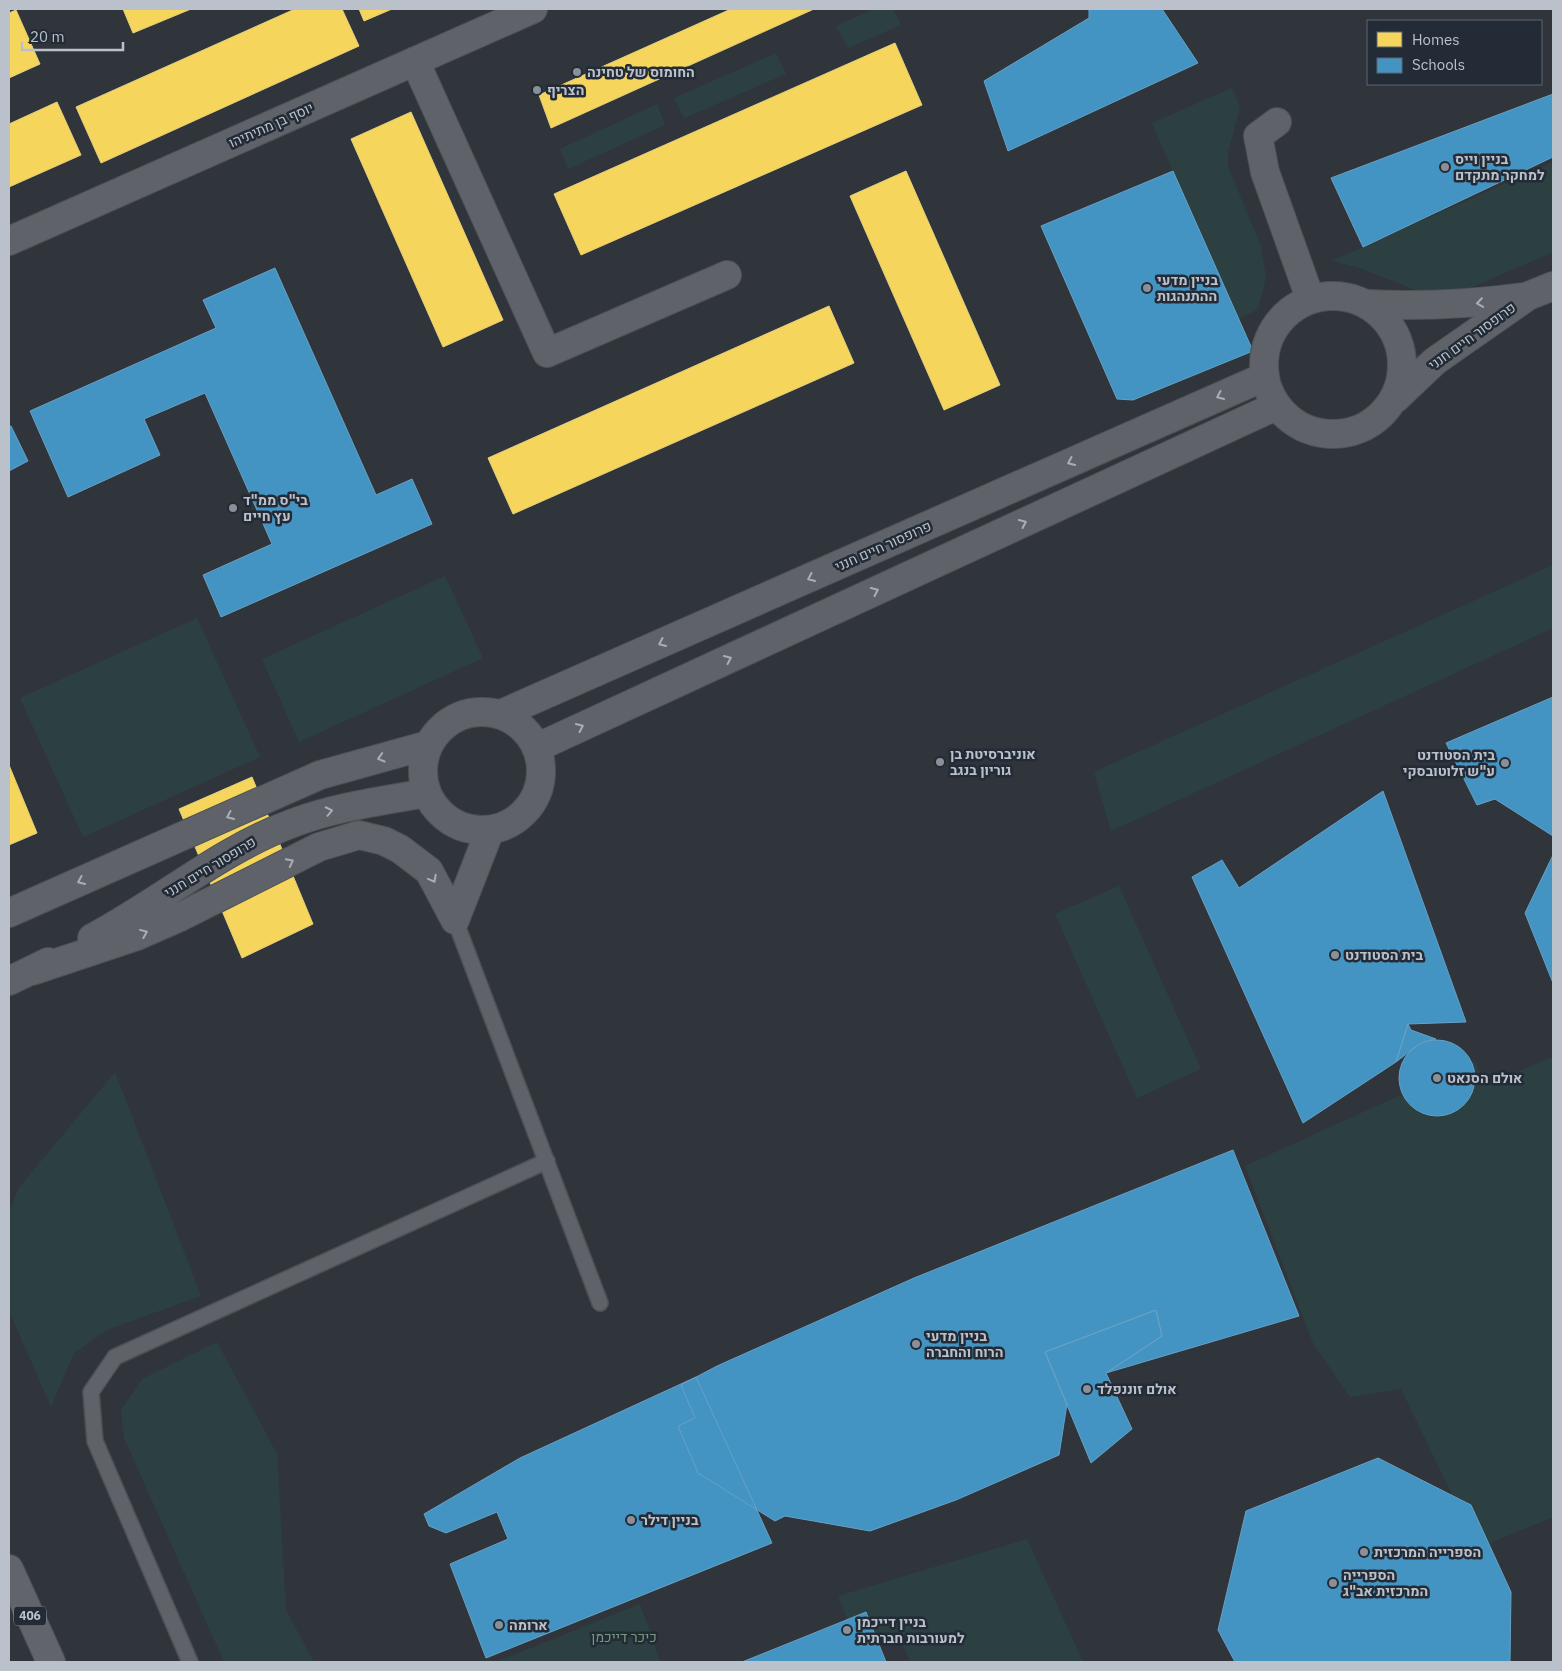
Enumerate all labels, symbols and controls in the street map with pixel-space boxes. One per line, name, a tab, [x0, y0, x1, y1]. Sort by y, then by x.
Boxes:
scale bar	[22, 20, 124, 52]
legend	[1367, 20, 1542, 85]
text: 20 m	[30, 27, 65, 46]
text: Homes	[1412, 30, 1460, 49]
text: Schools	[1412, 55, 1465, 74]
place label: החומוס של טחינה	[587, 63, 695, 81]
marker: החומוס של טחינה	[571, 66, 583, 78]
place label: הצריף	[547, 81, 584, 99]
marker: הצריף	[531, 84, 543, 96]
street label: יוסף בן מתיתיהו	[226, 98, 316, 152]
place label: בניין וייס למחקר מתקדם	[1455, 150, 1545, 184]
marker: בניין וייס למחקר מתקדם	[1439, 161, 1451, 173]
place label: בניין מדעי ההתנהגות	[1157, 271, 1218, 305]
marker: בניין מדעי ההתנהגות	[1141, 282, 1153, 294]
one-way arrow	[1476, 297, 1484, 308]
street label: פרופסור חיים חנני	[1425, 298, 1519, 374]
one-way arrow	[1216, 390, 1225, 401]
one-way arrow	[1067, 456, 1076, 467]
place label: בי"ס ממ"ד עץ חיים	[243, 491, 308, 525]
marker: בי"ס ממ"ד עץ חיים	[227, 502, 239, 514]
street label: פרופסור חיים חנני	[832, 517, 934, 575]
one-way arrow	[1018, 518, 1027, 529]
one-way arrow	[807, 571, 816, 582]
one-way arrow	[870, 587, 879, 597]
one-way arrow	[658, 637, 667, 648]
one-way arrow	[723, 655, 732, 665]
one-way arrow	[575, 724, 584, 734]
place label: אוניברסיטת בן גוריון בנגב	[950, 745, 1036, 779]
place label: בית הסטודנט ע"ש זלוטובסקי	[1403, 746, 1495, 780]
one-way arrow	[378, 753, 386, 763]
marker: אוניברסיטת בן גוריון בנגב	[934, 756, 946, 768]
marker: בית הסטודנט ע"ש זלוטובסקי	[1499, 757, 1511, 769]
one-way arrow	[324, 807, 333, 817]
one-way arrow	[226, 809, 235, 820]
street label: פרופסור חיים חנני	[161, 833, 259, 901]
one-way arrow	[285, 858, 294, 868]
one-way arrow	[427, 873, 437, 882]
one-way arrow	[77, 875, 86, 886]
one-way arrow	[139, 928, 148, 939]
place label: בית הסטודנט	[1345, 946, 1424, 964]
marker: בית הסטודנט	[1329, 949, 1341, 961]
place label: אולם הסנאט	[1447, 1069, 1523, 1087]
marker: אולם הסנאט	[1431, 1072, 1443, 1084]
place label: בניין מדעי הרוח והחברה	[926, 1327, 1003, 1361]
marker: בניין מדעי הרוח והחברה	[910, 1338, 922, 1350]
place label: אולם זוננפלד	[1097, 1380, 1177, 1398]
marker: אולם זוננפלד	[1081, 1383, 1093, 1395]
place label: בניין דילר	[641, 1511, 699, 1529]
marker: בניין דילר	[625, 1514, 637, 1526]
place label: הספרייה המרכזית	[1374, 1543, 1481, 1561]
marker: הספרייה המרכזית	[1358, 1546, 1370, 1558]
place label: הספרייה המרכזית אב"ג	[1343, 1566, 1428, 1600]
marker: הספרייה המרכזית אב"ג	[1327, 1577, 1339, 1589]
road number: 406	[14, 1606, 46, 1625]
place label: בניין דייכמן למעורבות חברתית	[857, 1613, 965, 1647]
place label: ארומה	[509, 1616, 548, 1634]
marker: ארומה	[493, 1619, 505, 1631]
marker: בניין דייכמן למעורבות חברתית	[841, 1624, 853, 1636]
park label: כיכר דייכמן	[591, 1628, 657, 1646]

